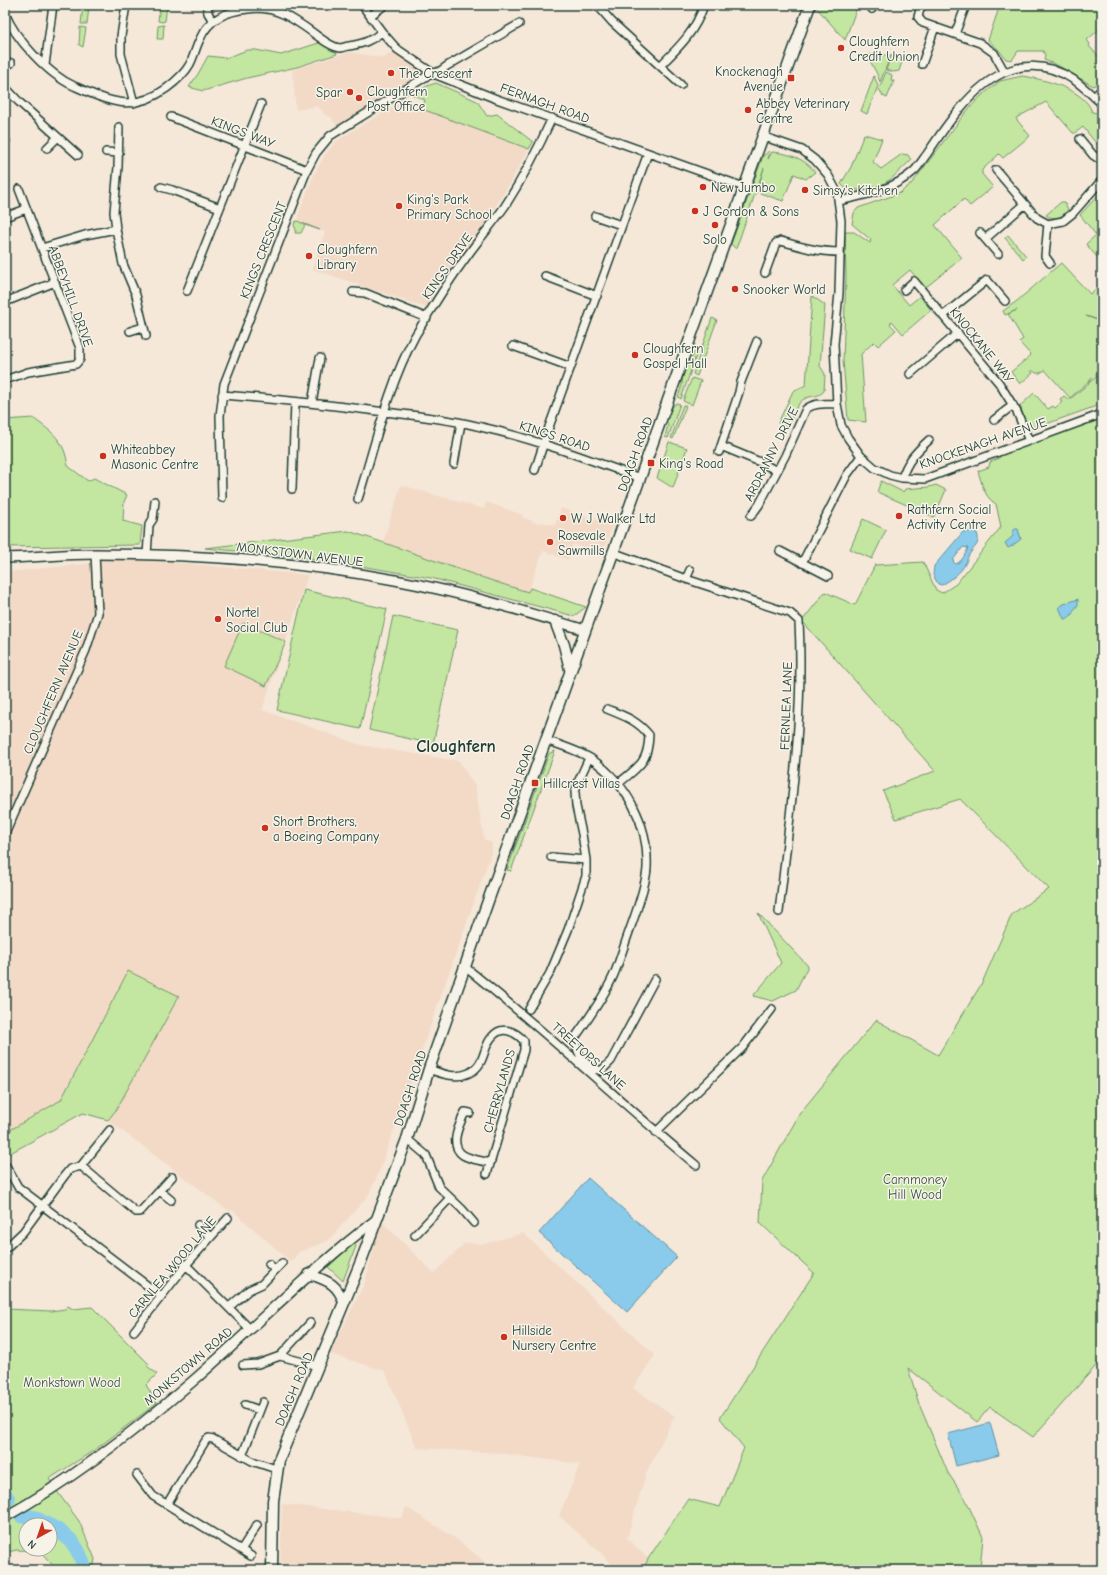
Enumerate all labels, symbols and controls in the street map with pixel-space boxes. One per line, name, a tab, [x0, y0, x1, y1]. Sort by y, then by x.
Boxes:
place label: Cloughfern Credit Union	[849, 34, 920, 64]
marker: Cloughfern Credit Union	[836, 43, 846, 53]
place label: Knockenagh Avenue	[715, 64, 783, 94]
place label: The Crescent	[399, 66, 473, 81]
marker: The Crescent	[386, 68, 396, 78]
marker: Knockenagh Avenue	[786, 73, 796, 83]
street label: FERNAGH ROAD	[498, 80, 592, 126]
place label: Cloughfern Post Office	[367, 84, 427, 114]
place label: Spar	[316, 85, 343, 100]
marker: Spar	[345, 87, 355, 97]
marker: Cloughfern Post Office	[354, 93, 364, 103]
place label: Abbey Veterinary Centre	[756, 96, 850, 126]
marker: Abbey Veterinary Centre	[743, 105, 753, 115]
street label: KINGS WAY	[209, 113, 277, 151]
place label: New Jumbo	[711, 180, 775, 195]
marker: New Jumbo	[698, 182, 708, 192]
place label: Simsy's Kitchen	[813, 183, 898, 198]
marker: Simsy's Kitchen	[800, 185, 810, 195]
place label: King's Park Primary School	[407, 192, 492, 222]
street label: KINGS CRESCENT	[237, 199, 289, 301]
marker: King's Park Primary School	[394, 201, 404, 211]
place label: J Gordon & Sons	[703, 204, 799, 219]
marker: J Gordon & Sons	[690, 206, 700, 216]
marker: Solo	[710, 220, 720, 230]
street label: KINGS DRIVE	[419, 230, 475, 302]
place label: Solo	[703, 232, 727, 247]
place label: Cloughfern Library	[317, 242, 377, 272]
street label: ABBEYHILL DRIVE	[46, 243, 96, 349]
marker: Cloughfern Library	[304, 251, 314, 261]
place label: Snooker World	[743, 282, 826, 297]
marker: Snooker World	[730, 284, 740, 294]
street label: KNOCKANE WAY	[947, 304, 1017, 386]
place label: Cloughfern Gospel Hall	[643, 341, 707, 371]
marker: Cloughfern Gospel Hall	[630, 350, 640, 360]
street label: ARDRANNY DRIVE	[741, 404, 801, 504]
street label: DOAGH ROAD	[614, 414, 656, 494]
street label: KNOCKENAGH AVENUE	[917, 414, 1049, 472]
street label: KINGS ROAD	[518, 417, 592, 455]
place label: Whiteabbey Masonic Centre	[111, 442, 199, 472]
marker: Whiteabbey Masonic Centre	[98, 451, 108, 461]
place label: King's Road	[659, 456, 724, 471]
marker: King's Road	[646, 458, 656, 468]
place label: Rathfern Social Activity Centre	[907, 502, 991, 532]
place label: W J Walker Ltd	[571, 511, 656, 526]
marker: Rathfern Social Activity Centre	[894, 511, 904, 521]
marker: W J Walker Ltd	[558, 513, 568, 523]
place label: Rosevale Sawmills	[558, 528, 606, 558]
marker: Rosevale Sawmills	[545, 537, 555, 547]
street label: MONKSTOWN AVENUE	[236, 539, 364, 569]
place label: Nortel Social Club	[226, 605, 288, 635]
marker: Nortel Social Club	[213, 614, 223, 624]
street label: CLOUGHFERN AVENUE	[20, 628, 86, 756]
street label: FERNLEA LANE	[777, 661, 795, 750]
district label: Cloughfern	[416, 737, 496, 756]
street label: DOAGH ROAD	[497, 742, 537, 822]
place label: Hillcrest Villas	[543, 776, 620, 791]
marker: Hillcrest Villas	[530, 778, 540, 788]
place label: Short Brothers, a Boeing Company	[273, 814, 379, 844]
marker: Short Brothers, a Boeing Company	[260, 823, 270, 833]
street label: TREETOPS LANE	[549, 1019, 629, 1093]
street label: CHERRYLANDS	[480, 1047, 518, 1135]
street label: DOAGH ROAD	[391, 1048, 429, 1128]
park label: Carnmoney Hill Wood	[883, 1172, 947, 1202]
street label: CARNLEA WOOD LANE	[125, 1213, 219, 1321]
street label: MONKSTOWN ROAD	[141, 1323, 235, 1409]
place label: Hillside Nursery Centre	[512, 1323, 597, 1353]
marker: Hillside Nursery Centre	[499, 1332, 509, 1342]
street label: DOAGH ROAD	[272, 1350, 316, 1428]
park label: Monkstown Wood	[23, 1375, 121, 1390]
north arrow	[18, 1517, 58, 1557]
text: N	[25, 1537, 39, 1552]

